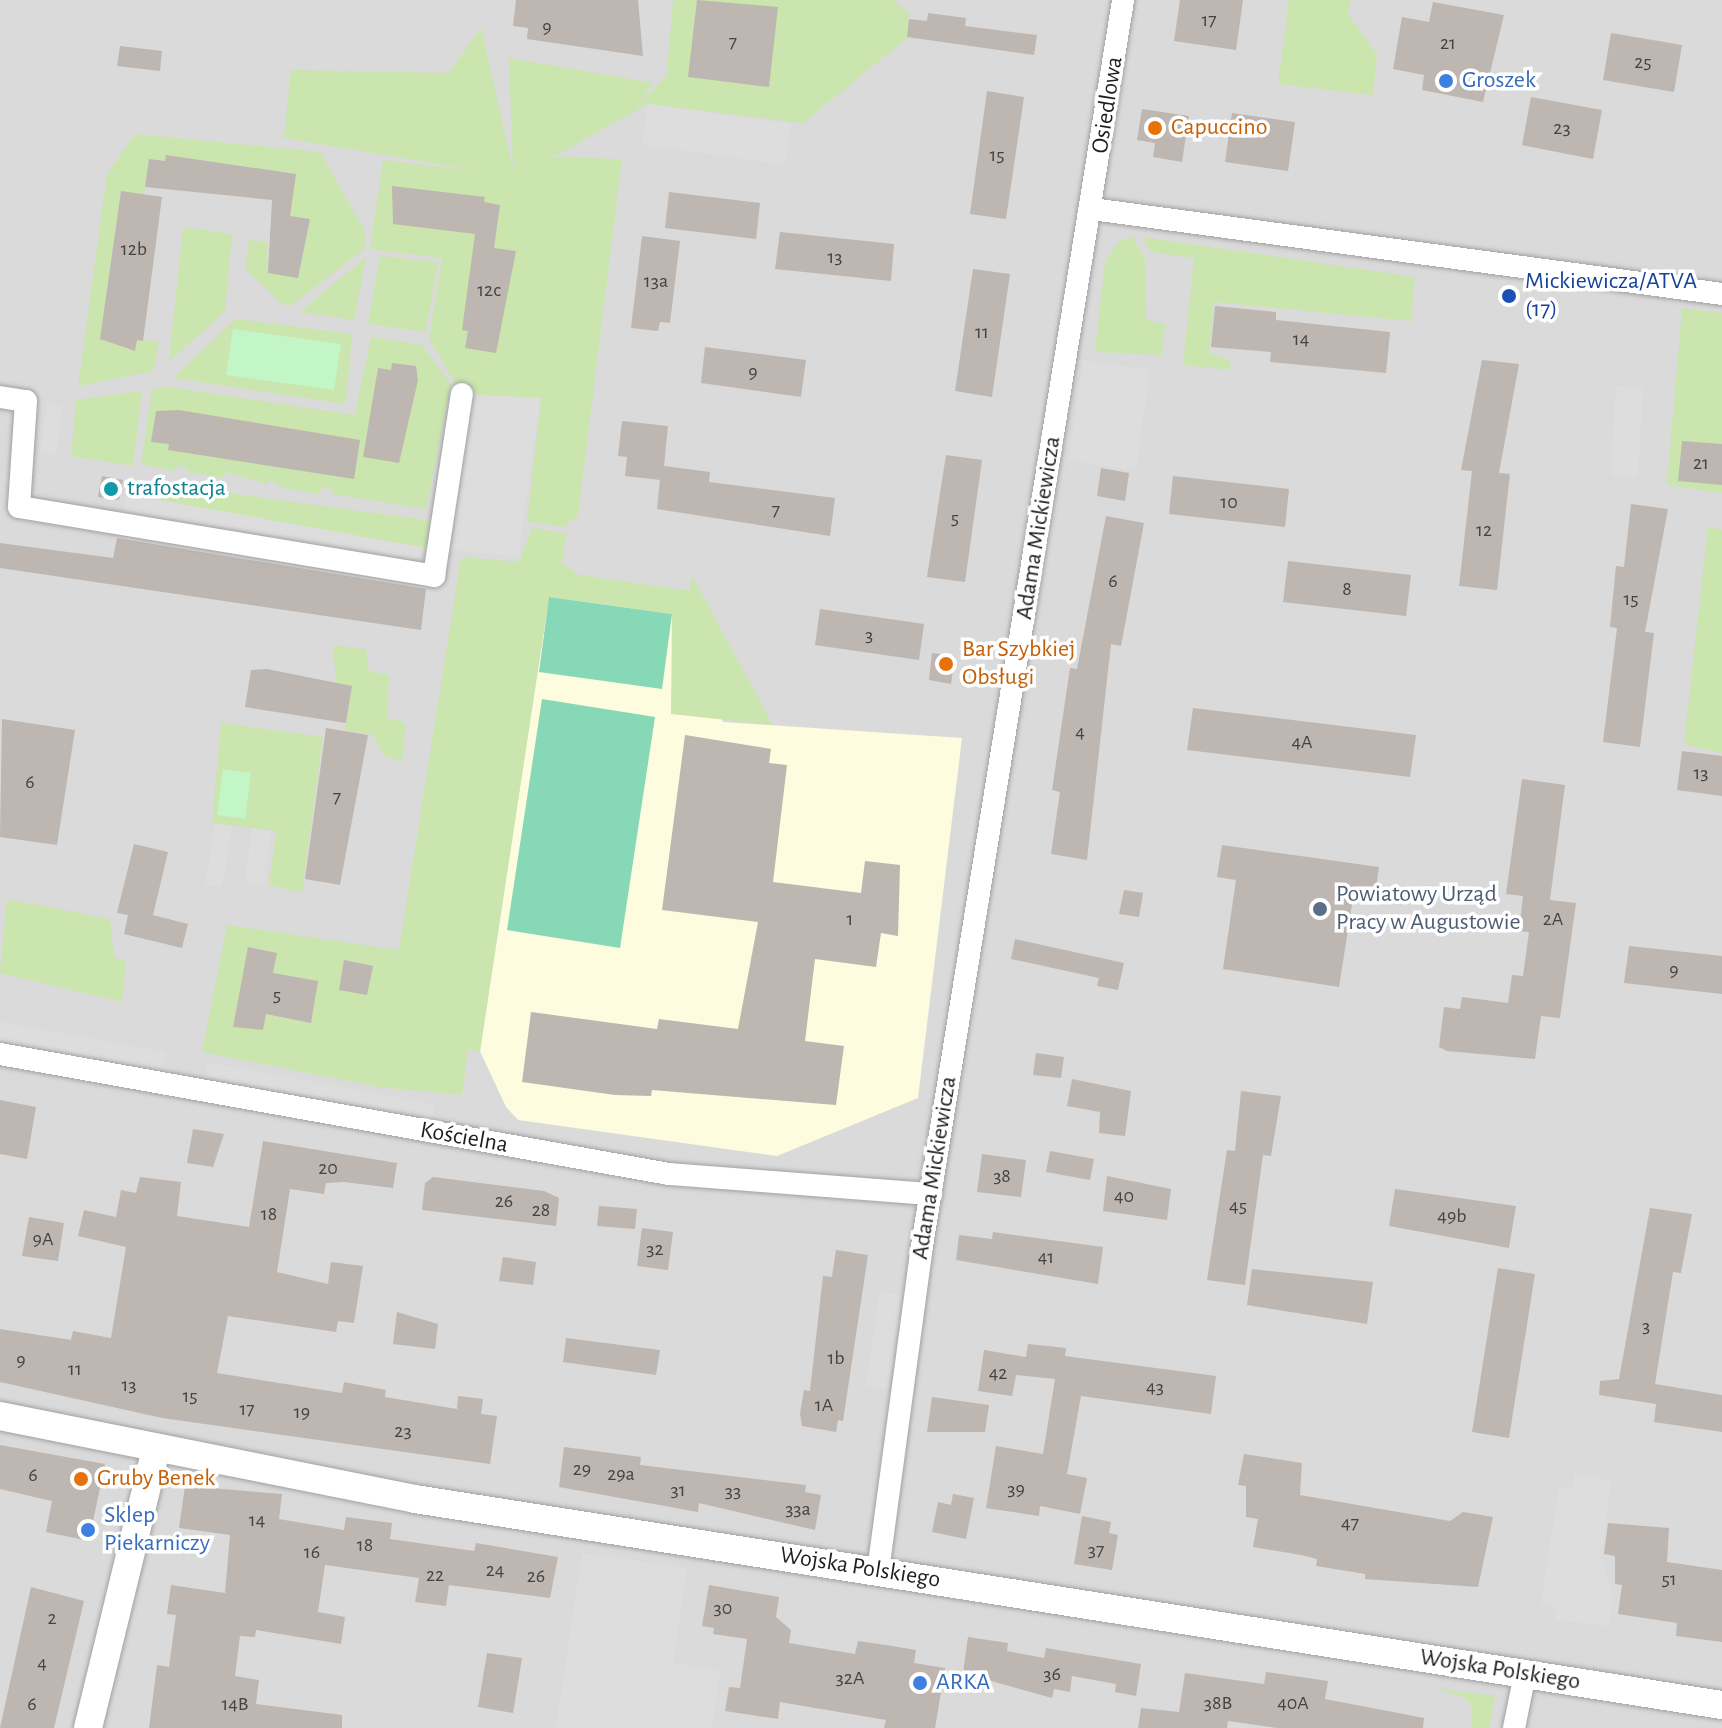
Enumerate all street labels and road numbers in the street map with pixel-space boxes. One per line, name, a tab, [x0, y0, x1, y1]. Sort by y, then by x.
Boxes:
street label: Osiedlowa	[1086, 55, 1130, 155]
street label: Adama Mickiewicza	[1010, 434, 1068, 622]
street label: Adama Mickiewicza	[906, 1074, 964, 1262]
street label: Kościelna	[418, 1116, 510, 1160]
street label: Wojska Polskiego	[778, 1541, 942, 1595]
street label: Wojska Polskiego	[1418, 1643, 1582, 1697]

